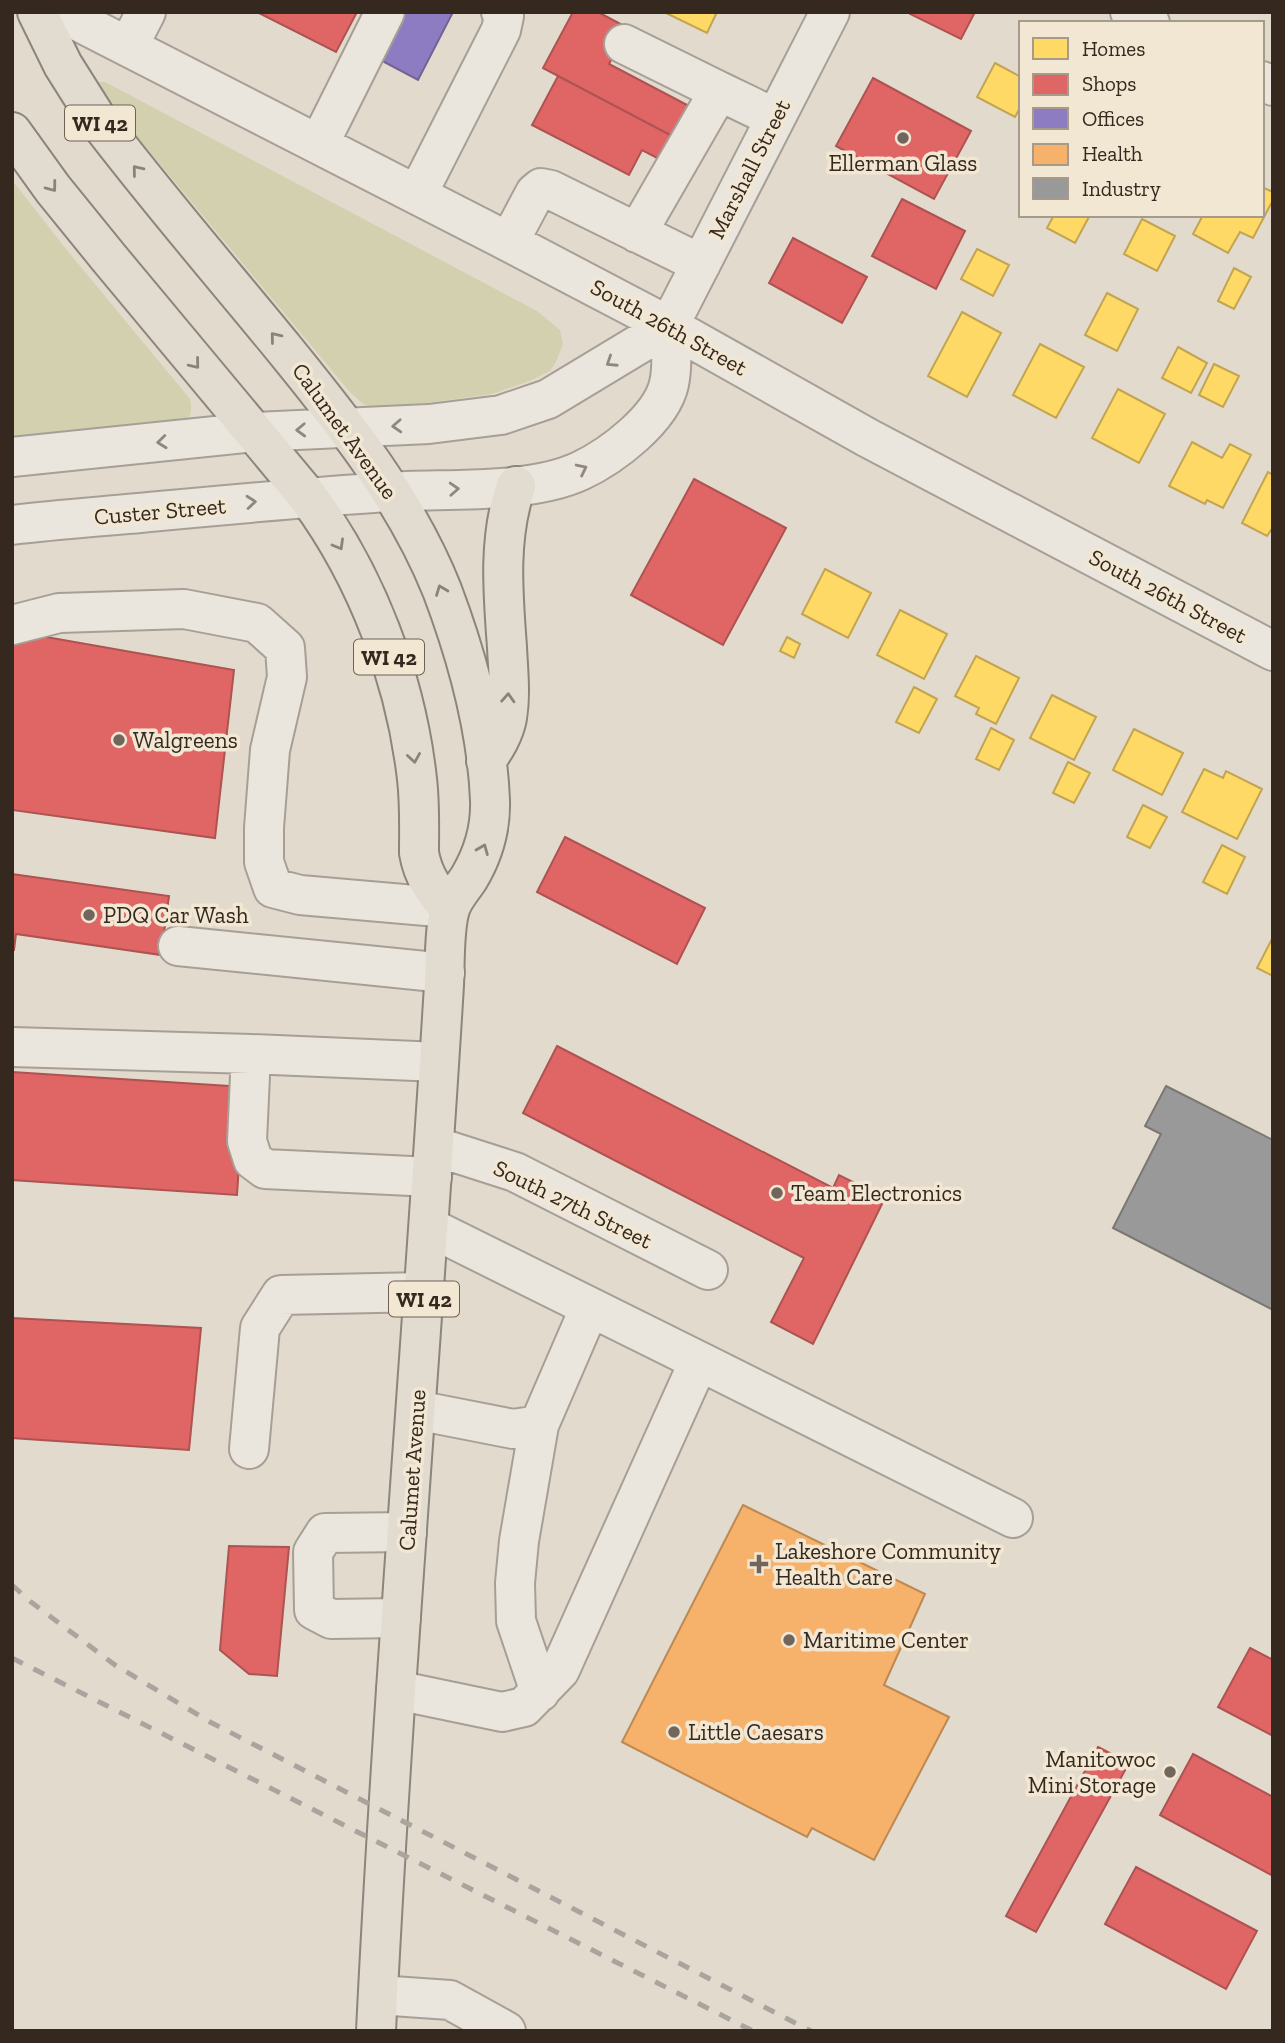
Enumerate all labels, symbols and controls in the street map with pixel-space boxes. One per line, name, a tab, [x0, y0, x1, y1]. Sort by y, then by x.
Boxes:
legend	[1019, 21, 1264, 217]
text: Homes	[1082, 36, 1145, 61]
text: Shops	[1082, 71, 1136, 96]
street label: Marshall Street	[702, 94, 796, 243]
road number: WI 42	[65, 106, 135, 140]
text: Offices	[1082, 106, 1144, 131]
marker: Ellerman Glass	[895, 130, 911, 146]
text: Health	[1082, 141, 1143, 166]
place label: Ellerman Glass	[829, 149, 977, 177]
one-way arrow	[133, 165, 146, 177]
text: Industry	[1082, 176, 1161, 201]
one-way arrow	[44, 179, 57, 192]
street label: South 26th Street	[586, 272, 752, 382]
one-way arrow	[270, 333, 283, 345]
one-way arrow	[606, 353, 619, 366]
one-way arrow	[187, 356, 200, 368]
street label: Calumet Avenue	[286, 357, 404, 505]
one-way arrow	[392, 418, 403, 433]
one-way arrow	[296, 423, 307, 438]
one-way arrow	[156, 434, 167, 449]
one-way arrow	[575, 464, 587, 478]
one-way arrow	[449, 482, 460, 497]
street label: Custer Street	[93, 491, 228, 531]
one-way arrow	[245, 495, 257, 510]
one-way arrow	[331, 537, 344, 550]
street label: South 26th Street	[1084, 543, 1252, 650]
one-way arrow	[436, 584, 450, 596]
road number: WI 42	[354, 640, 424, 674]
one-way arrow	[501, 693, 516, 704]
place label: Walgreens	[133, 726, 238, 754]
marker: Walgreens	[111, 732, 127, 748]
one-way arrow	[406, 752, 421, 764]
one-way arrow	[474, 844, 488, 856]
place label: PDQ Car Wash	[103, 901, 249, 929]
marker: PDQ Car Wash	[81, 907, 97, 923]
street label: South 27th Street	[489, 1153, 657, 1255]
place label: Team Electronics	[791, 1179, 962, 1207]
marker: Team Electronics	[769, 1185, 785, 1201]
road number: WI 42	[389, 1282, 459, 1316]
street label: Calumet Avenue	[392, 1388, 432, 1552]
place label: Lakeshore Community Health Care	[775, 1537, 1001, 1591]
marker: Lakeshore Community Health Care	[749, 1554, 769, 1574]
place label: Maritime Center	[803, 1626, 969, 1654]
marker: Maritime Center	[781, 1632, 797, 1648]
place label: Little Caesars	[688, 1718, 824, 1746]
marker: Little Caesars	[666, 1724, 682, 1740]
place label: Manitowoc Mini Storage	[1028, 1745, 1156, 1799]
marker: Manitowoc Mini Storage	[1162, 1764, 1178, 1780]

